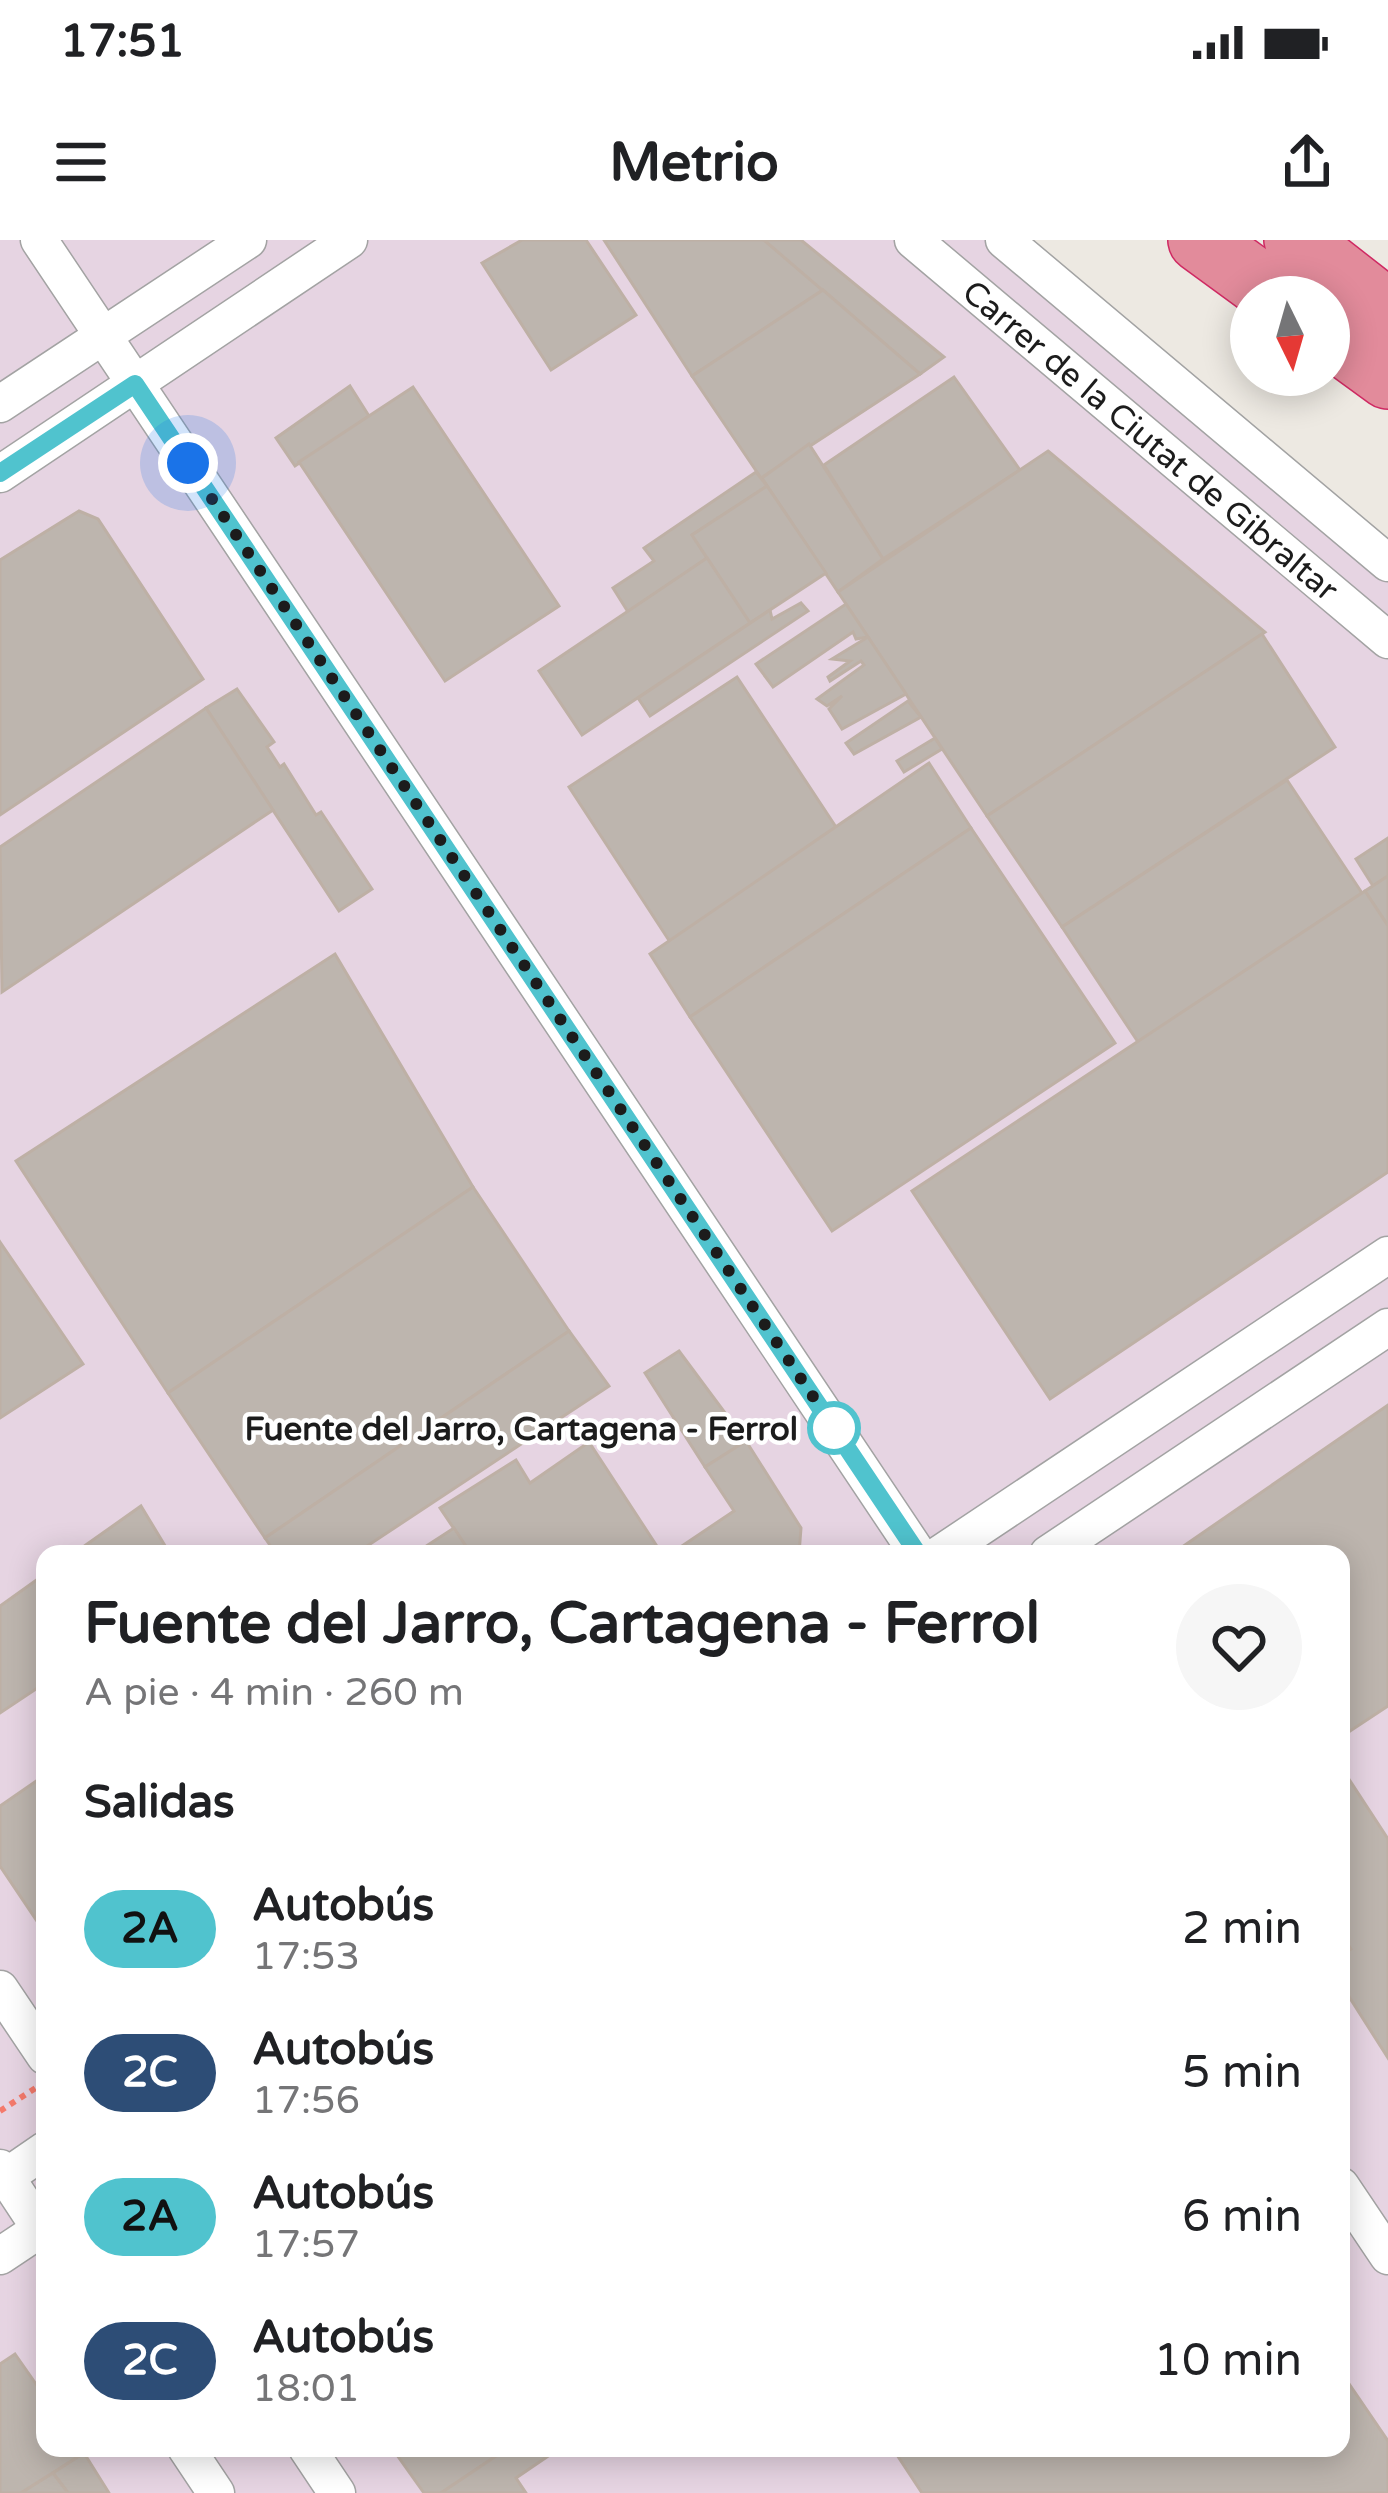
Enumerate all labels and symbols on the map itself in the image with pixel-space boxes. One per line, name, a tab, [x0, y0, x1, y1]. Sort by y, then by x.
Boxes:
street label: Carrer de la Ciutat de Gibraltar	[954, 273, 1346, 610]
north arrow	[1230, 276, 1350, 396]
your location	[158, 433, 218, 493]
marker: Fuente del Jarro, Cartagena - Ferrol	[809, 1403, 859, 1453]
place label: Fuente del Jarro, Cartagena - Ferrol	[245, 1410, 798, 1449]

